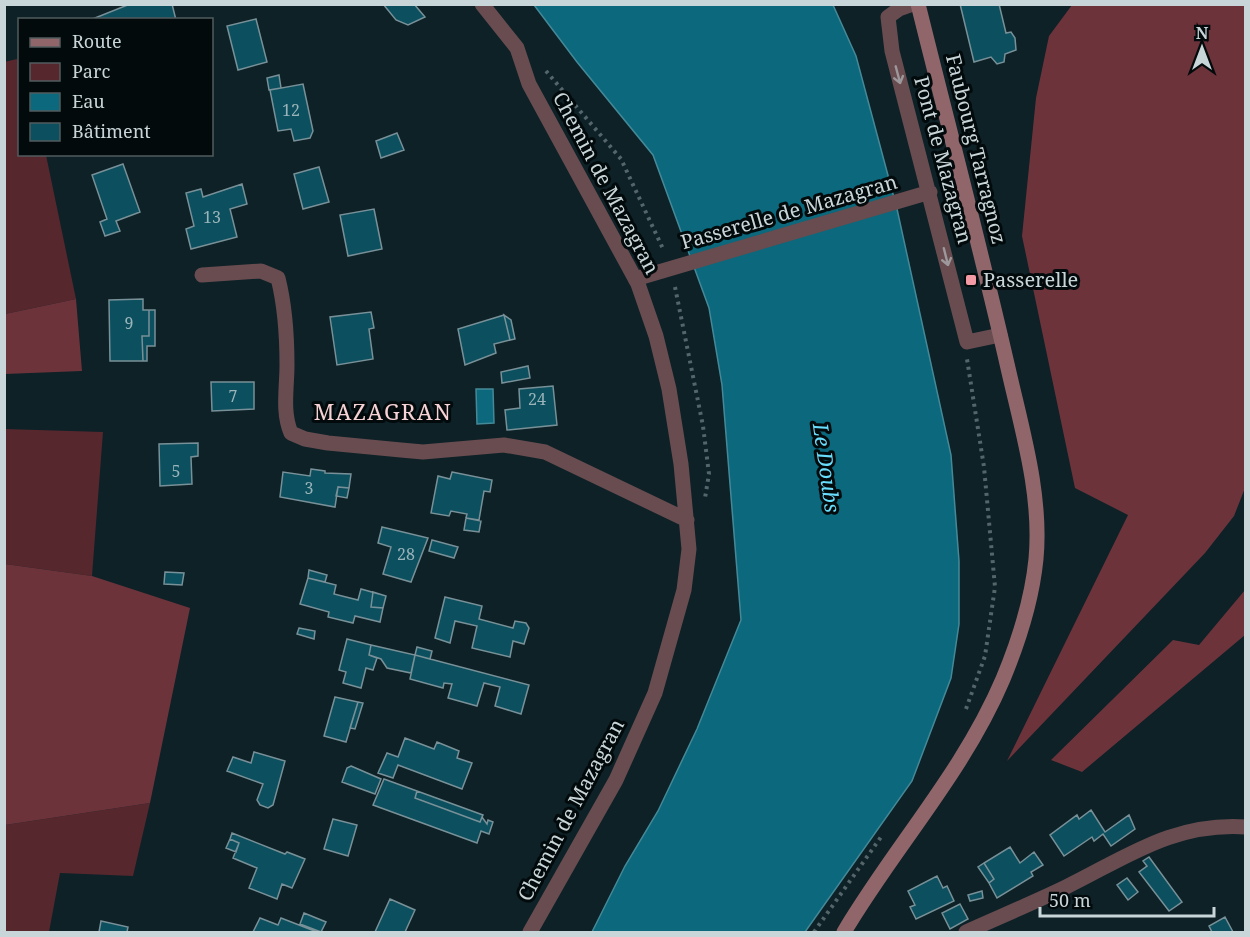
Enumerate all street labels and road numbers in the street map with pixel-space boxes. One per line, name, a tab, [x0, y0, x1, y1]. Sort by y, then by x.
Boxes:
street label: Faubourg Tarragnoz	[940, 51, 1013, 247]
street label: Pont de Mazagran	[908, 73, 979, 247]
street label: Chemin de Mazagran	[547, 87, 666, 279]
street label: Passerelle de Mazagran	[677, 168, 900, 255]
street label: Chemin de Mazagran	[511, 714, 630, 906]

